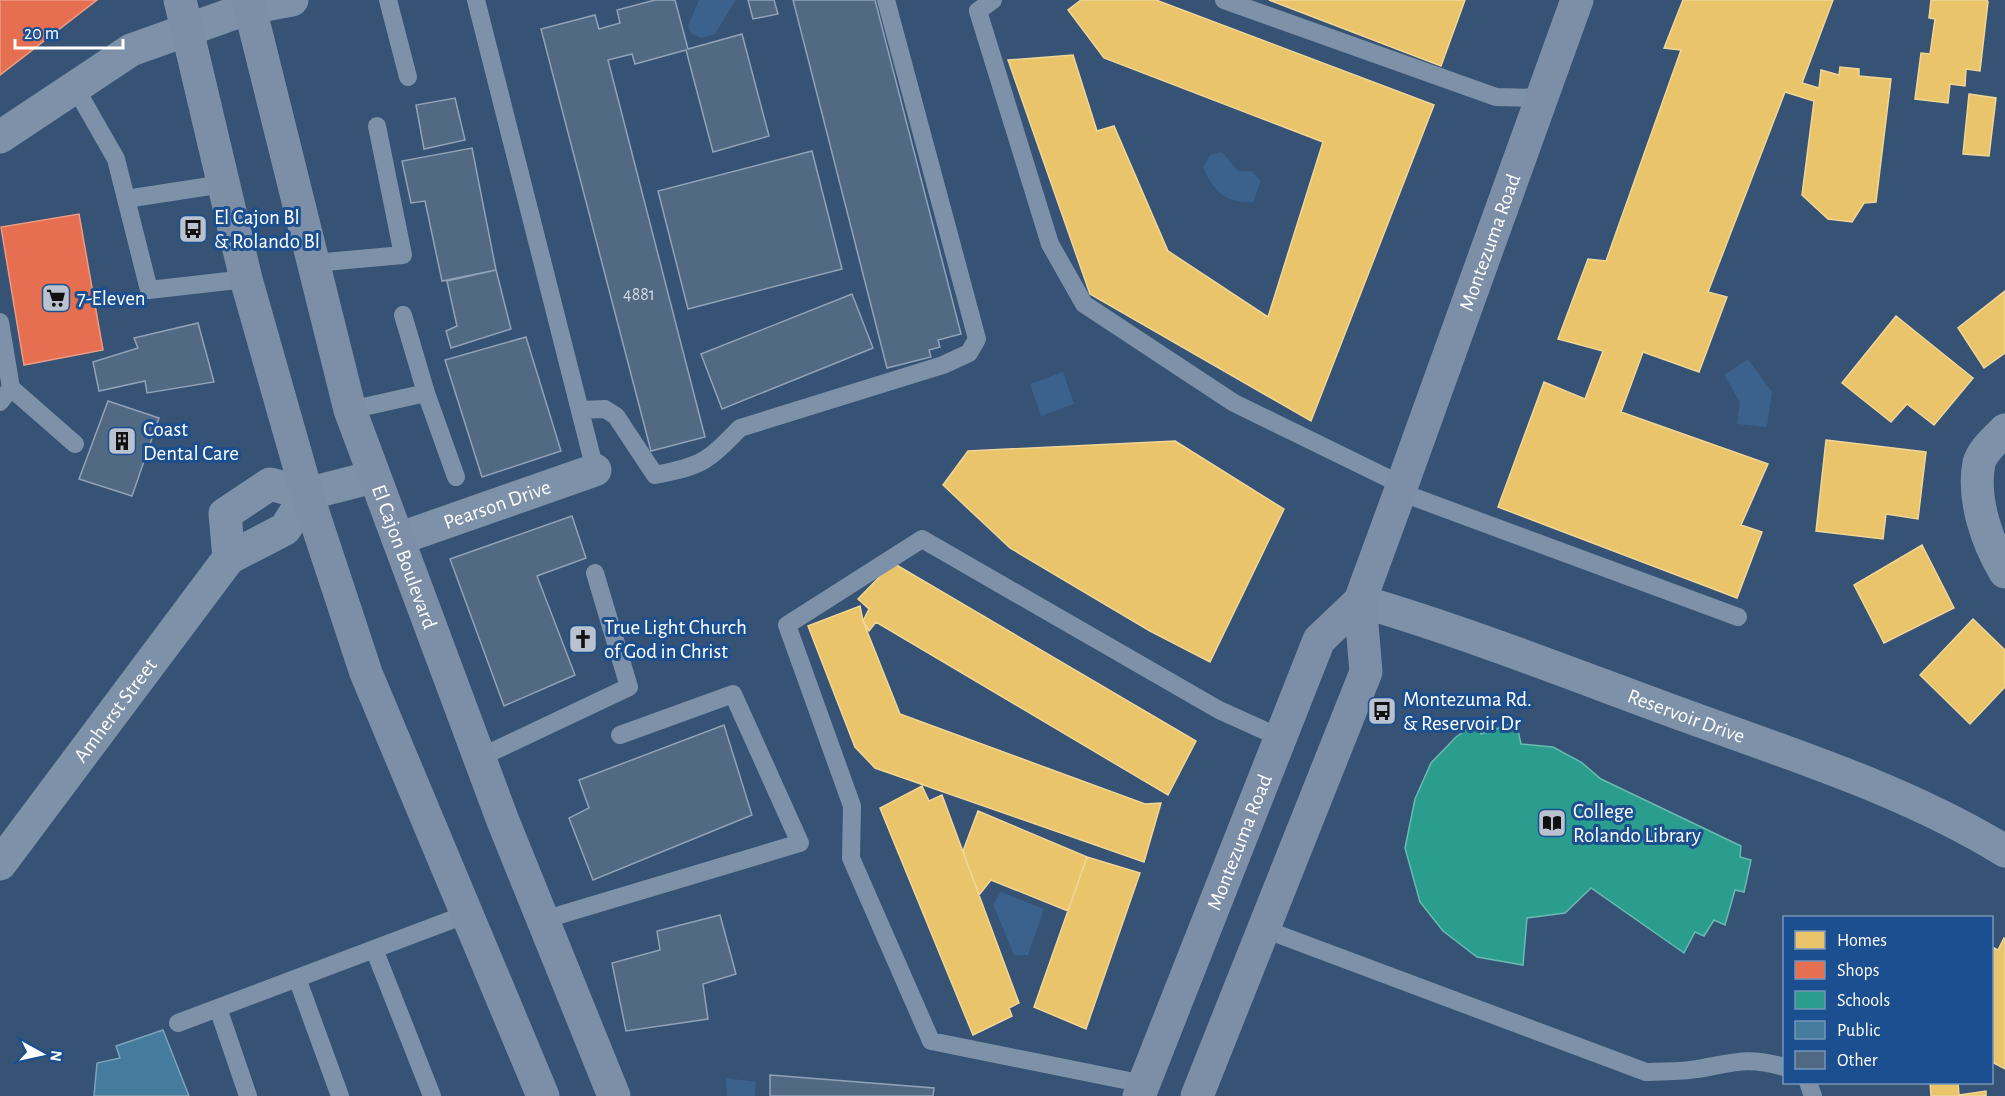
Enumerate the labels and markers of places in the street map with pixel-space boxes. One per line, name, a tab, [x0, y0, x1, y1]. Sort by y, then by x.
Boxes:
place label: El Cajon Bl & Rolando Bl	[214, 207, 320, 252]
bus stop icon: El Cajon Bl & Rolando Bl	[177, 213, 209, 245]
supermarket icon: 7-Eleven	[40, 282, 72, 314]
place label: 7-Eleven	[77, 288, 146, 309]
place label: Coast Dental Care	[143, 419, 239, 464]
building icon: Coast Dental Care	[106, 425, 138, 457]
place label: True Light Church of God in Christ	[604, 617, 747, 662]
church icon: True Light Church of God in Christ	[567, 623, 599, 655]
place label: Montezuma Rd. & Reservoir Dr	[1403, 689, 1532, 734]
bus stop icon: Montezuma Rd. & Reservoir Dr	[1366, 695, 1398, 727]
place label: College Rolando Library	[1573, 801, 1701, 846]
library icon: College Rolando Library	[1536, 807, 1568, 839]

